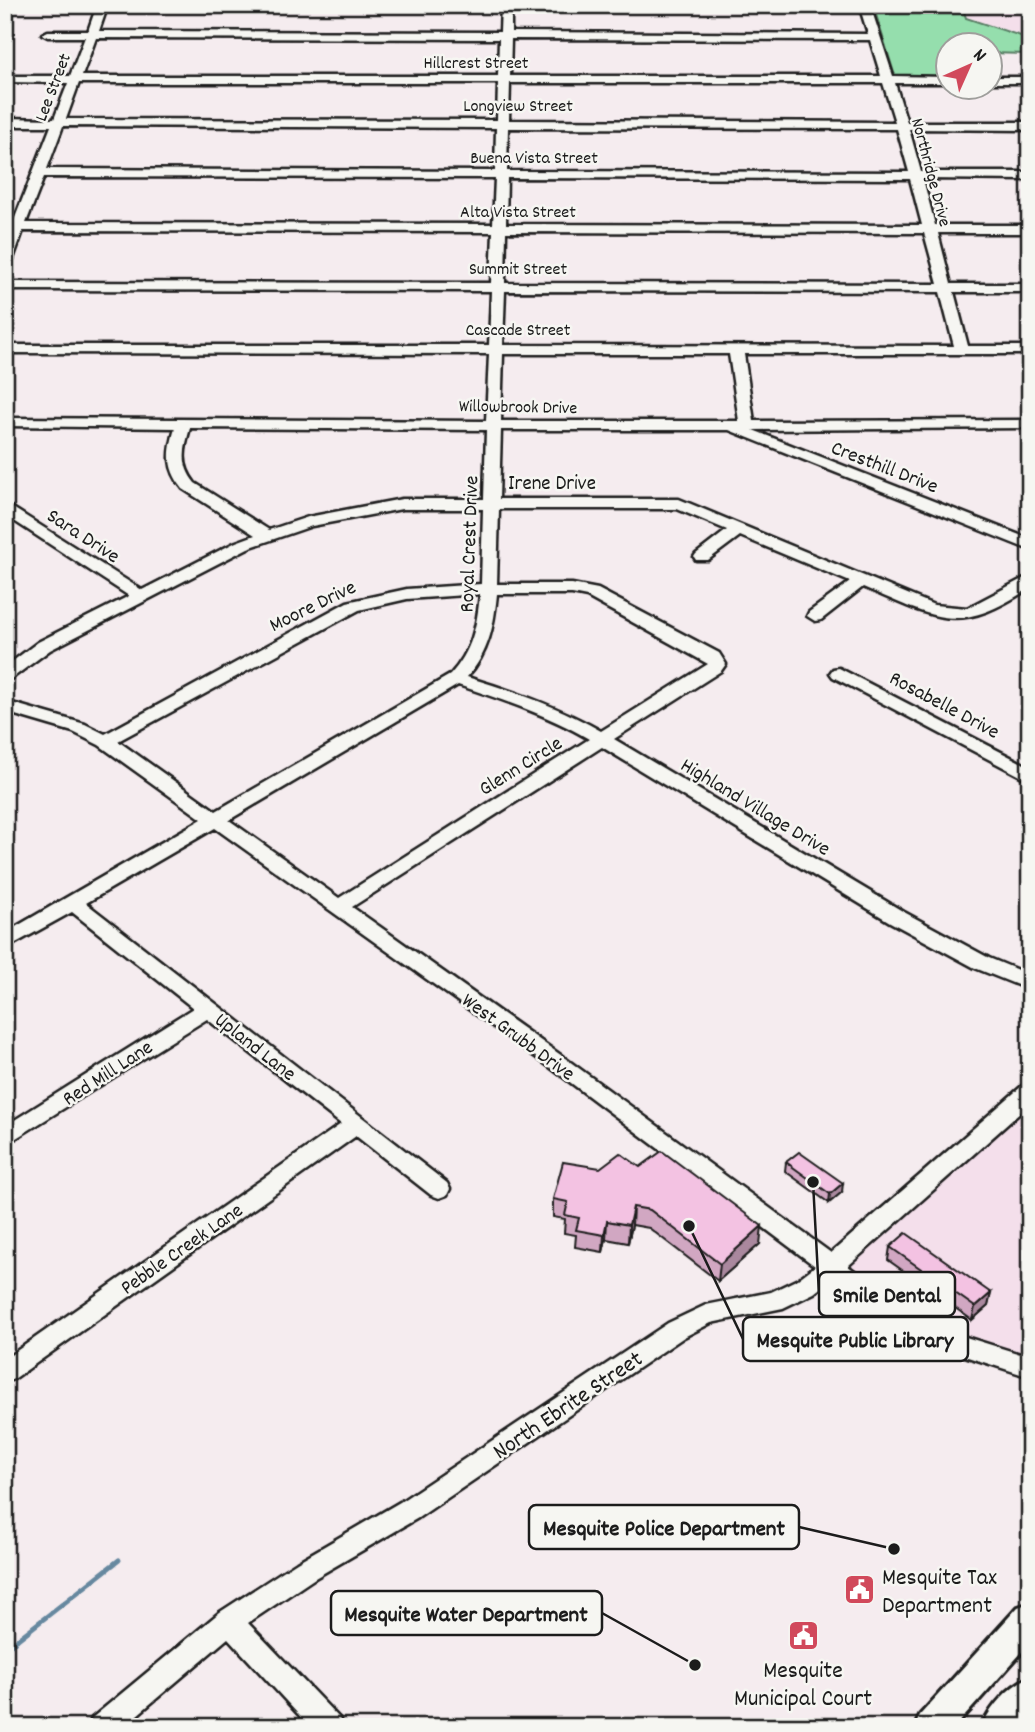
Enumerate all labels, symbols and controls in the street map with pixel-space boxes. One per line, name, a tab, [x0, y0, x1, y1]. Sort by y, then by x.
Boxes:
north arrow	[934, 32, 1004, 102]
text: N	[966, 44, 991, 69]
street label: Lee Street	[30, 50, 79, 126]
street label: Hillcrest Street	[424, 52, 529, 77]
street label: Longview Street	[463, 95, 573, 120]
street label: Northridge Drive	[903, 116, 956, 230]
street label: Buena Vista Street	[470, 147, 598, 172]
street label: Alta Vista Street	[460, 201, 576, 226]
street label: Summit Street	[469, 258, 567, 283]
street label: Cascade Street	[466, 319, 571, 344]
street label: Willowbrook Drive	[459, 395, 577, 422]
street label: Cresthill Drive	[826, 435, 942, 503]
street label: Irene Drive	[508, 470, 596, 500]
street label: Royal Crest Drive	[454, 475, 488, 613]
street label: Sara Drive	[40, 503, 125, 572]
street label: Moore Drive	[265, 574, 362, 642]
street label: Rosabelle Drive	[883, 665, 1004, 748]
street label: Glenn Circle	[474, 730, 569, 805]
street label: Highland Village Drive	[674, 752, 835, 865]
street label: West Grubb Drive	[454, 987, 580, 1090]
street label: Upland Lane	[207, 1007, 301, 1090]
street label: Red Mill Lane	[57, 1034, 160, 1115]
street label: Pebble Creek Lane	[115, 1197, 250, 1304]
callout: Smile Dental	[819, 1272, 955, 1316]
text: Smile Dental	[833, 1281, 942, 1314]
callout: Mesquite Public Library	[743, 1317, 968, 1361]
text: Mesquite Public Library	[757, 1326, 955, 1359]
street label: North Ebrite Street	[487, 1343, 651, 1469]
callout: Mesquite Police Department	[529, 1505, 799, 1549]
text: Mesquite Police Department	[543, 1514, 785, 1547]
place label: Mesquite Tax Department	[882, 1562, 997, 1624]
public building icon: Mesquite Tax Department	[842, 1573, 876, 1607]
callout: Mesquite Water Department	[331, 1591, 602, 1635]
text: Mesquite Water Department	[344, 1600, 588, 1633]
public building icon: Mesquite Municipal Court	[786, 1618, 820, 1652]
place label: Mesquite Municipal Court	[734, 1655, 872, 1717]

